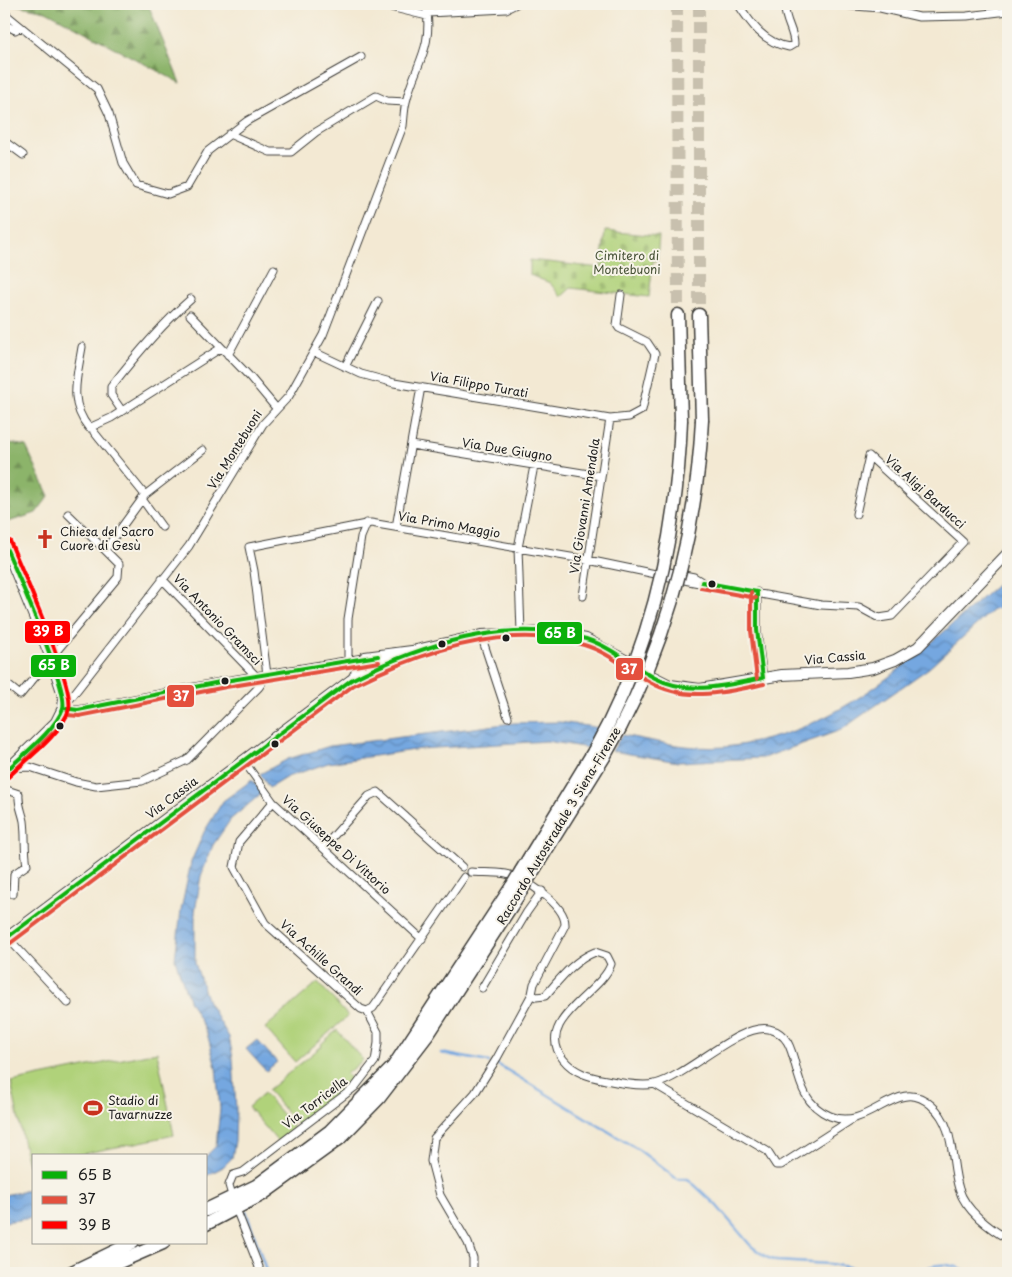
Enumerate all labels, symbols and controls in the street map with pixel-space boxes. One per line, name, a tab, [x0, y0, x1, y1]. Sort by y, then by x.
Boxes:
park label: Cimitero di Montebuoni	[593, 246, 661, 278]
street label: Via Filippo Turati	[429, 367, 530, 402]
street label: Via Montebuoni	[202, 406, 266, 493]
street label: Via Due Giugno	[461, 433, 554, 465]
street label: Via Giovanni Amendola	[564, 436, 604, 575]
street label: Via Aligi Barducci	[881, 450, 970, 532]
street label: Via Primo Maggio	[397, 506, 502, 542]
place label: Chiesa del Sacro Cuore di Gesù	[60, 522, 154, 554]
church icon: Chiesa del Sacro Cuore di Gesù	[34, 528, 56, 550]
street label: Via Antonio Gramsci	[169, 570, 266, 669]
unlabelled marker	[707, 579, 717, 589]
line badge: 39 B	[24, 620, 71, 644]
text: 39 B	[32, 620, 64, 641]
line badge: 65 B	[536, 621, 583, 645]
text: 65 B	[544, 622, 576, 643]
unlabelled marker	[501, 633, 511, 643]
unlabelled marker	[437, 639, 447, 649]
street label: Via Cassia	[804, 645, 867, 669]
line badge: 65 B	[30, 654, 77, 678]
text: 65 B	[38, 654, 70, 675]
line badge: 37	[615, 657, 644, 681]
text: 37	[621, 658, 638, 679]
unlabelled marker	[220, 676, 230, 686]
line badge: 37	[166, 684, 195, 708]
text: 37	[173, 685, 190, 706]
unlabelled marker	[55, 721, 65, 731]
street label: Raccordo Autostradale 3 Siena-Firenze	[492, 723, 625, 928]
unlabelled marker	[270, 739, 280, 749]
street label: Via Cassia	[142, 771, 202, 823]
street label: Via Giuseppe Di Vittorio	[278, 790, 395, 898]
street label: Via Achille Grandi	[276, 915, 367, 999]
street label: Via Torricella	[278, 1071, 351, 1133]
place label: Stadio di Tavarnuzze	[108, 1091, 172, 1123]
sports icon: Stadio di Tavarnuzze	[82, 1097, 104, 1119]
legend	[32, 1154, 208, 1244]
text: 65 B	[78, 1162, 112, 1185]
text: 37	[78, 1186, 96, 1209]
text: 39 B	[78, 1212, 111, 1235]

